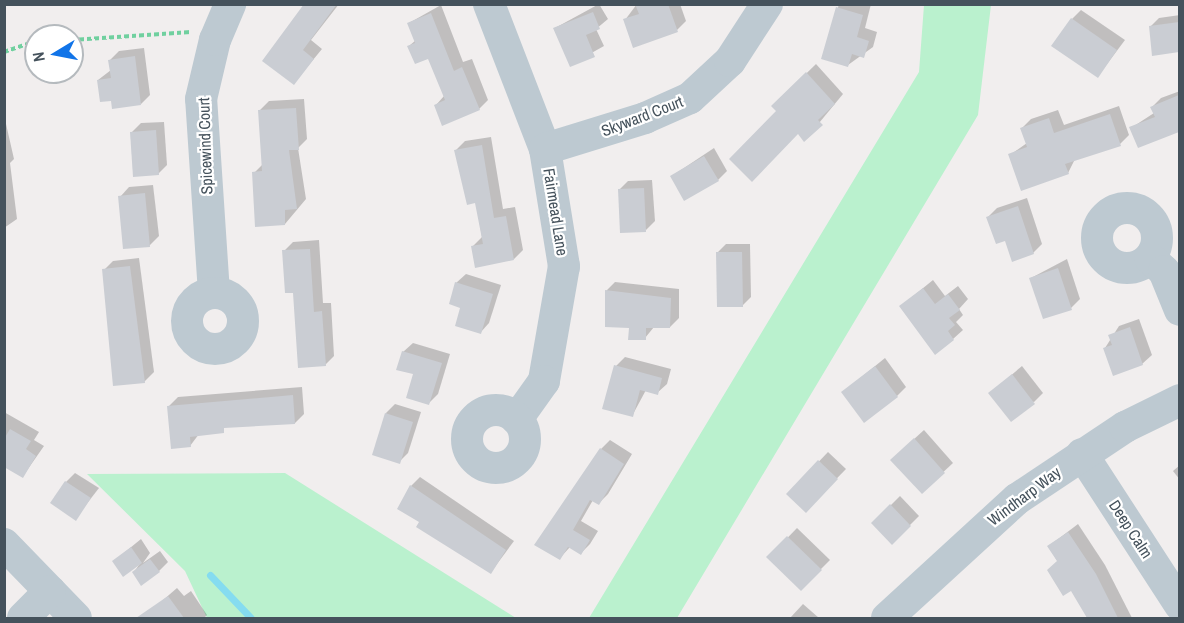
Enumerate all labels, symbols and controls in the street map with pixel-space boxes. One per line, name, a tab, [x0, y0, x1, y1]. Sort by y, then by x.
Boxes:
north arrow	[24, 24, 84, 84]
text: N	[27, 50, 50, 63]
street label: Skyward Court	[598, 92, 686, 140]
street label: Spicewind Court	[194, 97, 216, 195]
street label: Fairmead Lane	[540, 167, 572, 257]
street label: Windharp Way	[984, 462, 1064, 530]
street label: Deep Calm	[1105, 496, 1157, 562]

